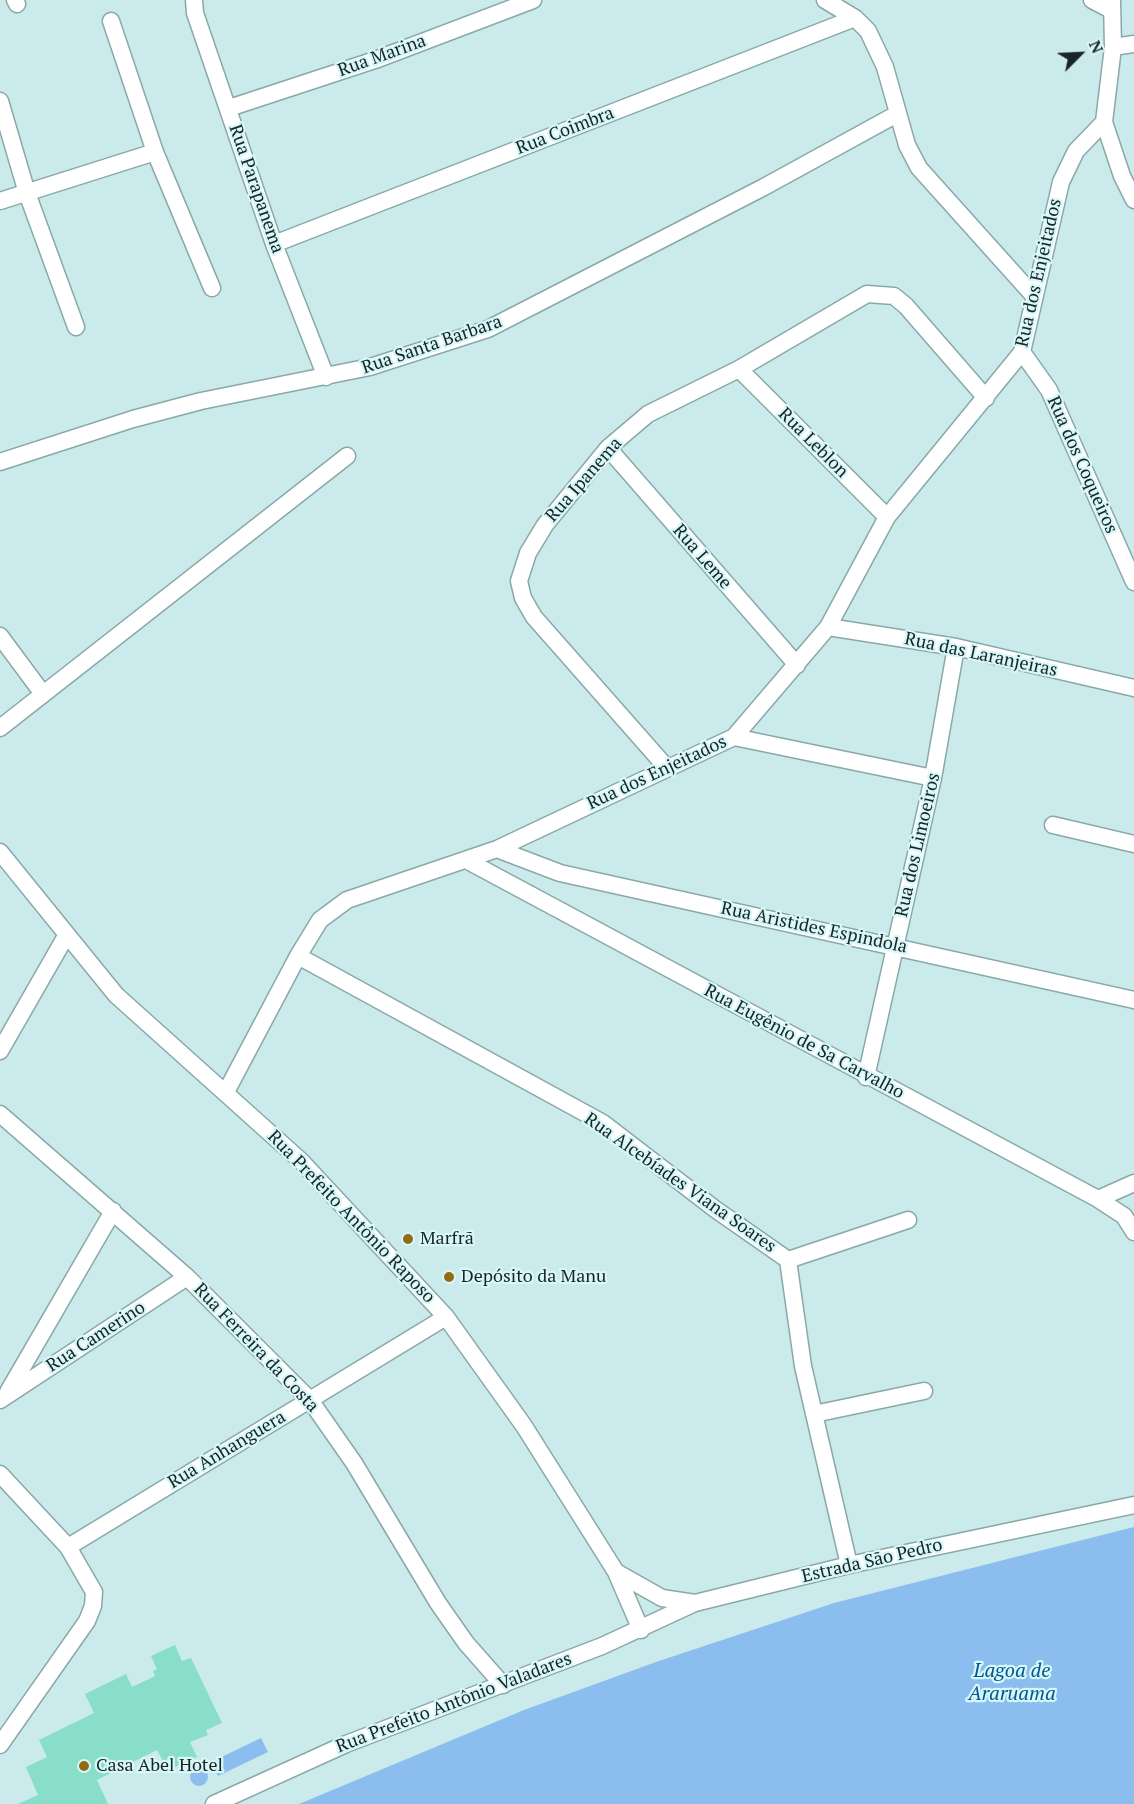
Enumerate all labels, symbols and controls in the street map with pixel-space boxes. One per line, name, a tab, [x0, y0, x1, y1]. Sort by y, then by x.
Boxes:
north arrow	[1050, 24, 1110, 84]
street label: Rua Marina	[335, 30, 429, 82]
text: N	[1084, 37, 1109, 57]
street label: Rua Coimbra	[513, 102, 617, 160]
street label: Rua Parapanema	[224, 122, 288, 256]
street label: Rua dos Enjeitados	[1011, 197, 1067, 349]
street label: Rua Santa Barbara	[359, 311, 505, 379]
street label: Rua dos Coqueiros	[1042, 393, 1122, 537]
street label: Rua Leblon	[774, 404, 852, 482]
street label: Rua Ipanema	[541, 433, 627, 527]
street label: Rua Leme	[668, 520, 736, 594]
street label: Rua das Laranjeiras	[903, 628, 1059, 682]
street label: Rua dos Enjeitados	[584, 731, 730, 815]
street label: Rua dos Limoeiros	[891, 771, 945, 919]
street label: Rua Aristides Espindola	[719, 898, 909, 958]
street label: Rua Eugênio de Sa Carvalho	[700, 980, 908, 1104]
street label: Rua Alcebíades Viana Soares	[580, 1108, 780, 1258]
street label: Rua Prefeito Antônio Raposo	[263, 1126, 439, 1308]
place label: Marfrã	[420, 1228, 474, 1250]
marker: Marfrã	[401, 1232, 415, 1246]
place label: Depósito da Manu	[461, 1266, 606, 1288]
marker: Depósito da Manu	[442, 1270, 456, 1284]
street label: Rua Ferreira da Costa	[189, 1279, 323, 1417]
street label: Rua Camerino	[43, 1297, 149, 1377]
street label: Rua Anhanguera	[164, 1406, 290, 1494]
street label: Estrada São Pedro	[800, 1534, 944, 1588]
street label: Rua Prefeito Antônio Valadares	[333, 1648, 575, 1758]
water label: Lagoa de Araruama	[968, 1659, 1056, 1706]
place label: Casa Abel Hotel	[96, 1755, 223, 1777]
marker: Casa Abel Hotel	[77, 1759, 91, 1773]

